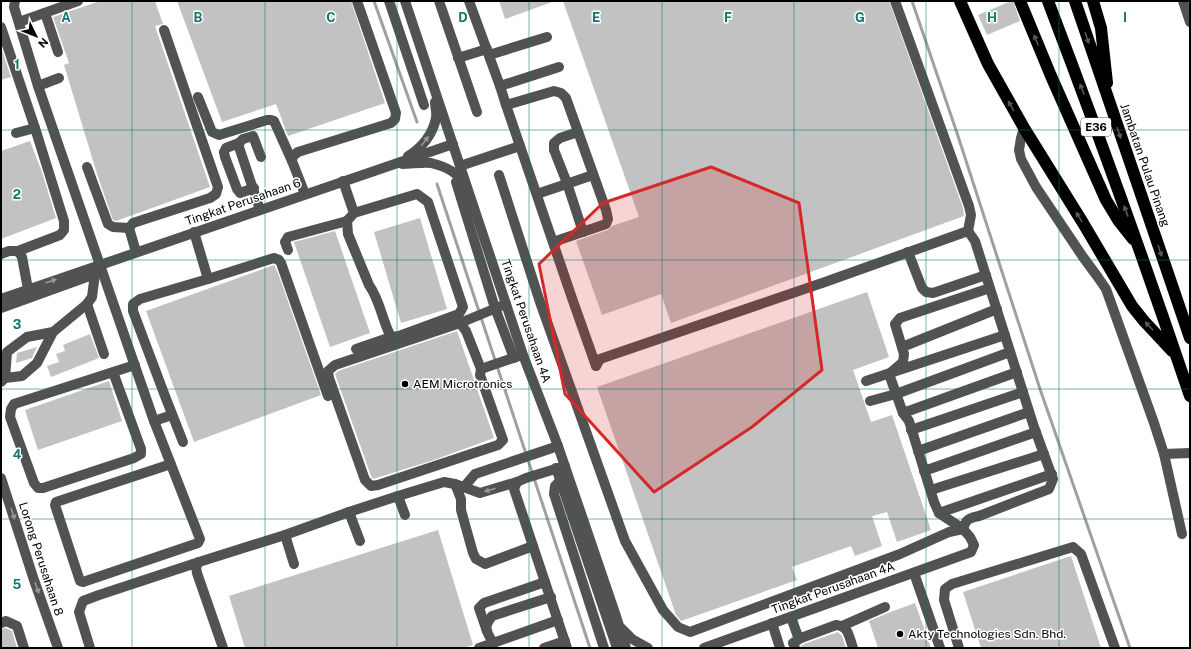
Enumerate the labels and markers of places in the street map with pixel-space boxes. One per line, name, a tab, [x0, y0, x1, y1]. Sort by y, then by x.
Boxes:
place label: AEM Microtronics	[413, 377, 512, 391]
marker: AEM Microtronics	[400, 379, 410, 389]
place label: Akty Technologies Sdn. Bhd.	[908, 627, 1066, 641]
marker: Akty Technologies Sdn. Bhd.	[895, 629, 905, 639]

